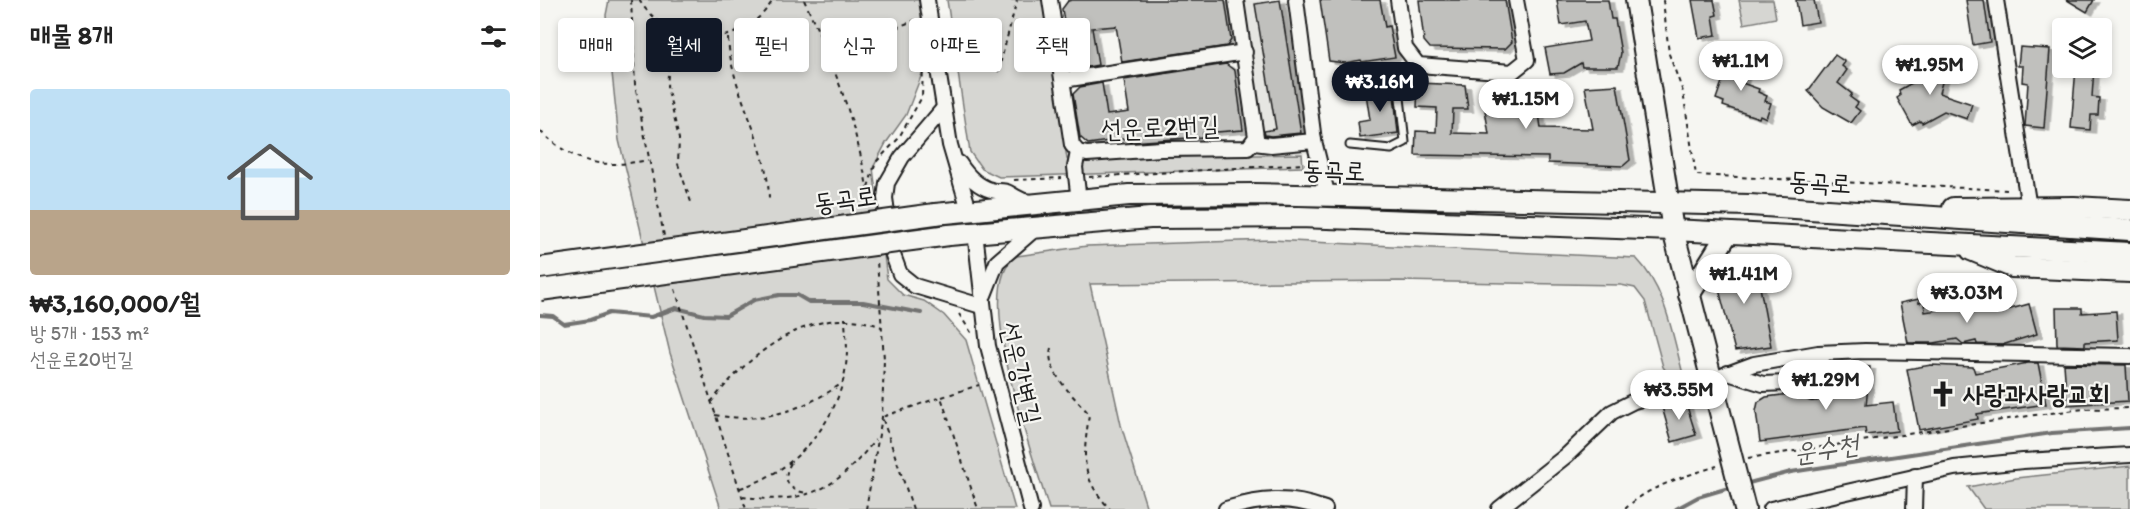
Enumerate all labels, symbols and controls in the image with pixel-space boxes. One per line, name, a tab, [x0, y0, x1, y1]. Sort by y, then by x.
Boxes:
chip: 매매	[558, 18, 634, 72]
chip: 월세	[646, 18, 722, 72]
chip: 필터	[734, 18, 809, 72]
chip: 신규	[821, 18, 897, 72]
chip: 아파트	[909, 18, 1002, 72]
chip: 주택	[1014, 18, 1090, 72]
map controls	[2052, 18, 2112, 78]
button: layers	[2052, 18, 2112, 78]
text: 매물 8개	[30, 19, 113, 51]
icon: filters	[477, 20, 510, 53]
pin: ₩1.1M	[1699, 41, 1783, 92]
pin: ₩1.95M	[1881, 45, 1979, 96]
text: ₩1.1M	[1713, 48, 1769, 72]
text: ₩1.95M	[1896, 52, 1964, 76]
pin: ₩3.16M	[1331, 62, 1429, 113]
text: ₩3.16M	[1346, 69, 1414, 93]
pin: ₩1.15M	[1477, 79, 1575, 130]
text: ₩1.15M	[1493, 86, 1559, 110]
street label: 선운로2번길	[1100, 109, 1220, 145]
icon: home	[216, 128, 324, 236]
street label: 동곡로	[1302, 153, 1366, 187]
street label: 동곡로	[1788, 164, 1852, 200]
street label: 동곡로	[812, 179, 878, 219]
pin: ₩1.41M	[1695, 254, 1793, 305]
text: ₩1.41M	[1710, 261, 1778, 285]
pin: ₩3.03M	[1918, 273, 2016, 324]
text: ₩3.03M	[1931, 280, 2003, 304]
text: ₩3,160,000/월	[30, 287, 200, 319]
street label: 선운강변길	[994, 318, 1048, 428]
text: 방 5개 · 153 m²	[30, 321, 149, 345]
text: 선운로20번길	[30, 347, 133, 371]
pin: ₩1.29M	[1777, 360, 1875, 411]
text: ₩1.29M	[1792, 367, 1860, 391]
pin: ₩3.55M	[1630, 370, 1728, 421]
text: ₩3.55M	[1644, 377, 1714, 401]
place label: 사랑과사랑교회	[1962, 378, 2109, 410]
church icon: 사랑과사랑교회	[1928, 379, 1958, 409]
water label: 운수천	[1791, 426, 1863, 469]

